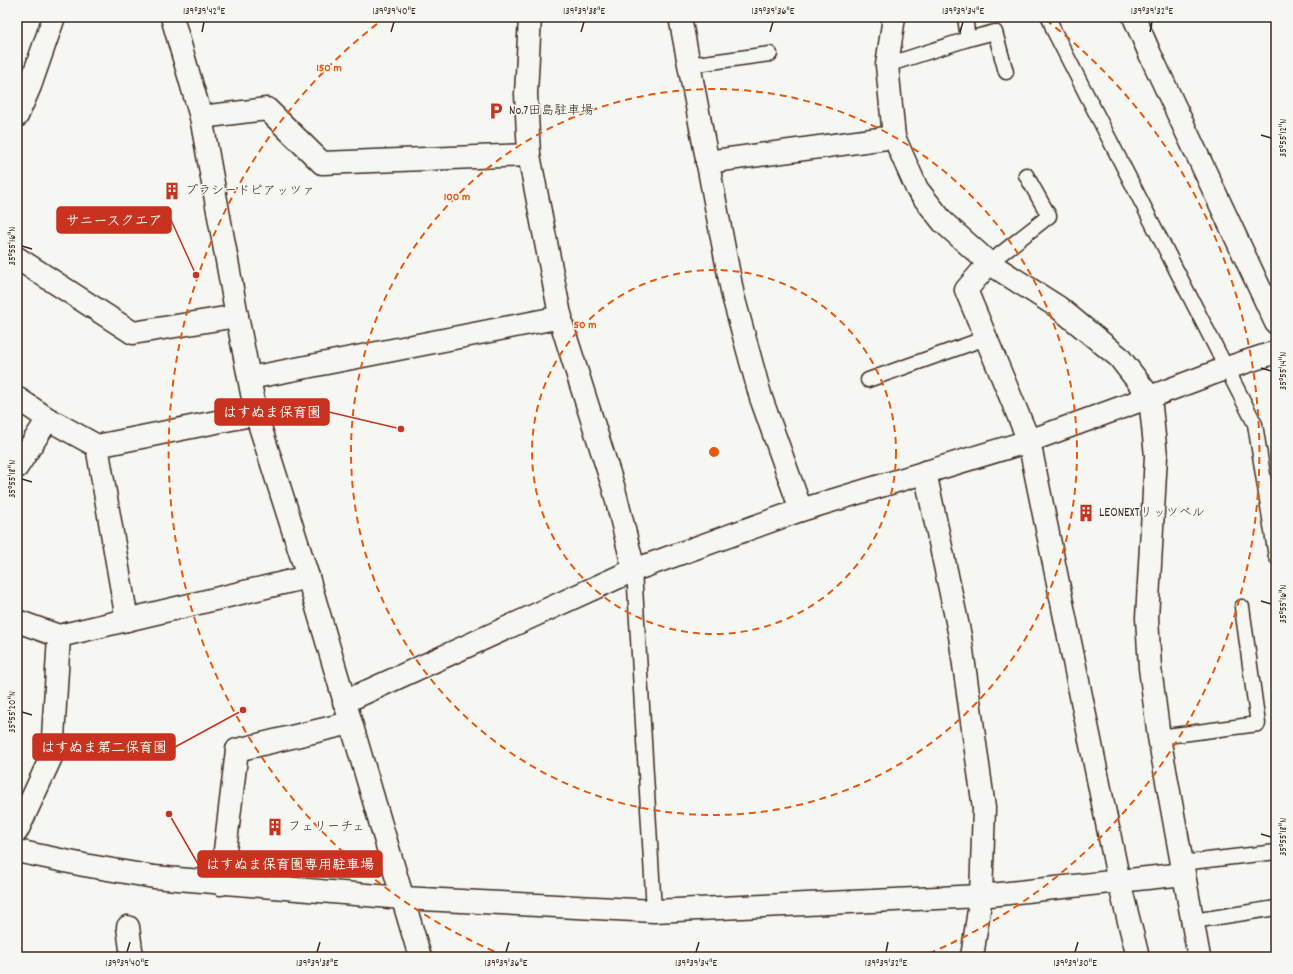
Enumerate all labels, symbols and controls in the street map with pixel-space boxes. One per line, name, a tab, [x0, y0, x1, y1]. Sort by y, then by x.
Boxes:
text: 139°39'42"E	[183, 5, 225, 19]
text: 139°39'40"E	[372, 5, 416, 19]
text: 139°39'38"E	[563, 5, 605, 19]
text: 139°39'36"E	[752, 5, 795, 19]
text: 139°39'34"E	[942, 5, 985, 19]
text: 139°39'32"E	[1131, 5, 1174, 19]
text: 150 m	[316, 60, 342, 77]
parking icon: No.7田島駐車場	[486, 101, 506, 121]
place label: No.7田島駐車場	[509, 102, 593, 121]
text: 35°55'12"N	[1277, 119, 1291, 157]
building icon: プラシードピアッツァ	[162, 181, 182, 201]
place label: プラシードピアッツァ	[185, 182, 315, 201]
text: 100 m	[444, 189, 470, 206]
callout: サニースクエア	[57, 207, 171, 233]
text: サニースクエア	[65, 212, 163, 232]
text: 35°55'16"N	[6, 226, 20, 266]
text: 50 m	[573, 317, 597, 334]
text: 35°55'14"N	[1277, 352, 1291, 390]
callout: はすぬま保育園	[215, 399, 329, 425]
text: はすぬま保育園	[223, 404, 321, 424]
centre of rings	[707, 445, 721, 459]
text: 35°55'18"N	[6, 460, 20, 498]
building icon: LEONEXTリッツベル	[1076, 503, 1096, 523]
place label: LEONEXTリッツベル	[1099, 504, 1205, 523]
text: 35°55'16"N	[1277, 584, 1291, 624]
text: 35°55'20"N	[6, 691, 20, 733]
callout: はすぬま第二保育園	[33, 734, 175, 760]
text: はすぬま第二保育園	[41, 739, 167, 759]
building icon: フェリーチェ	[265, 817, 285, 837]
place label: フェリーチェ	[288, 818, 365, 837]
text: 35°55'18"N	[1277, 818, 1291, 856]
callout: はすぬま保育園専用駐車場	[198, 851, 382, 877]
text: はすぬま保育園専用駐車場	[206, 856, 374, 876]
text: 139°39'40"E	[105, 957, 149, 971]
text: 139°39'38"E	[296, 957, 338, 971]
text: 139°39'36"E	[485, 957, 528, 971]
text: 139°39'34"E	[675, 957, 718, 971]
text: 139°39'32"E	[865, 957, 908, 971]
text: 139°39'30"E	[1053, 957, 1097, 971]

